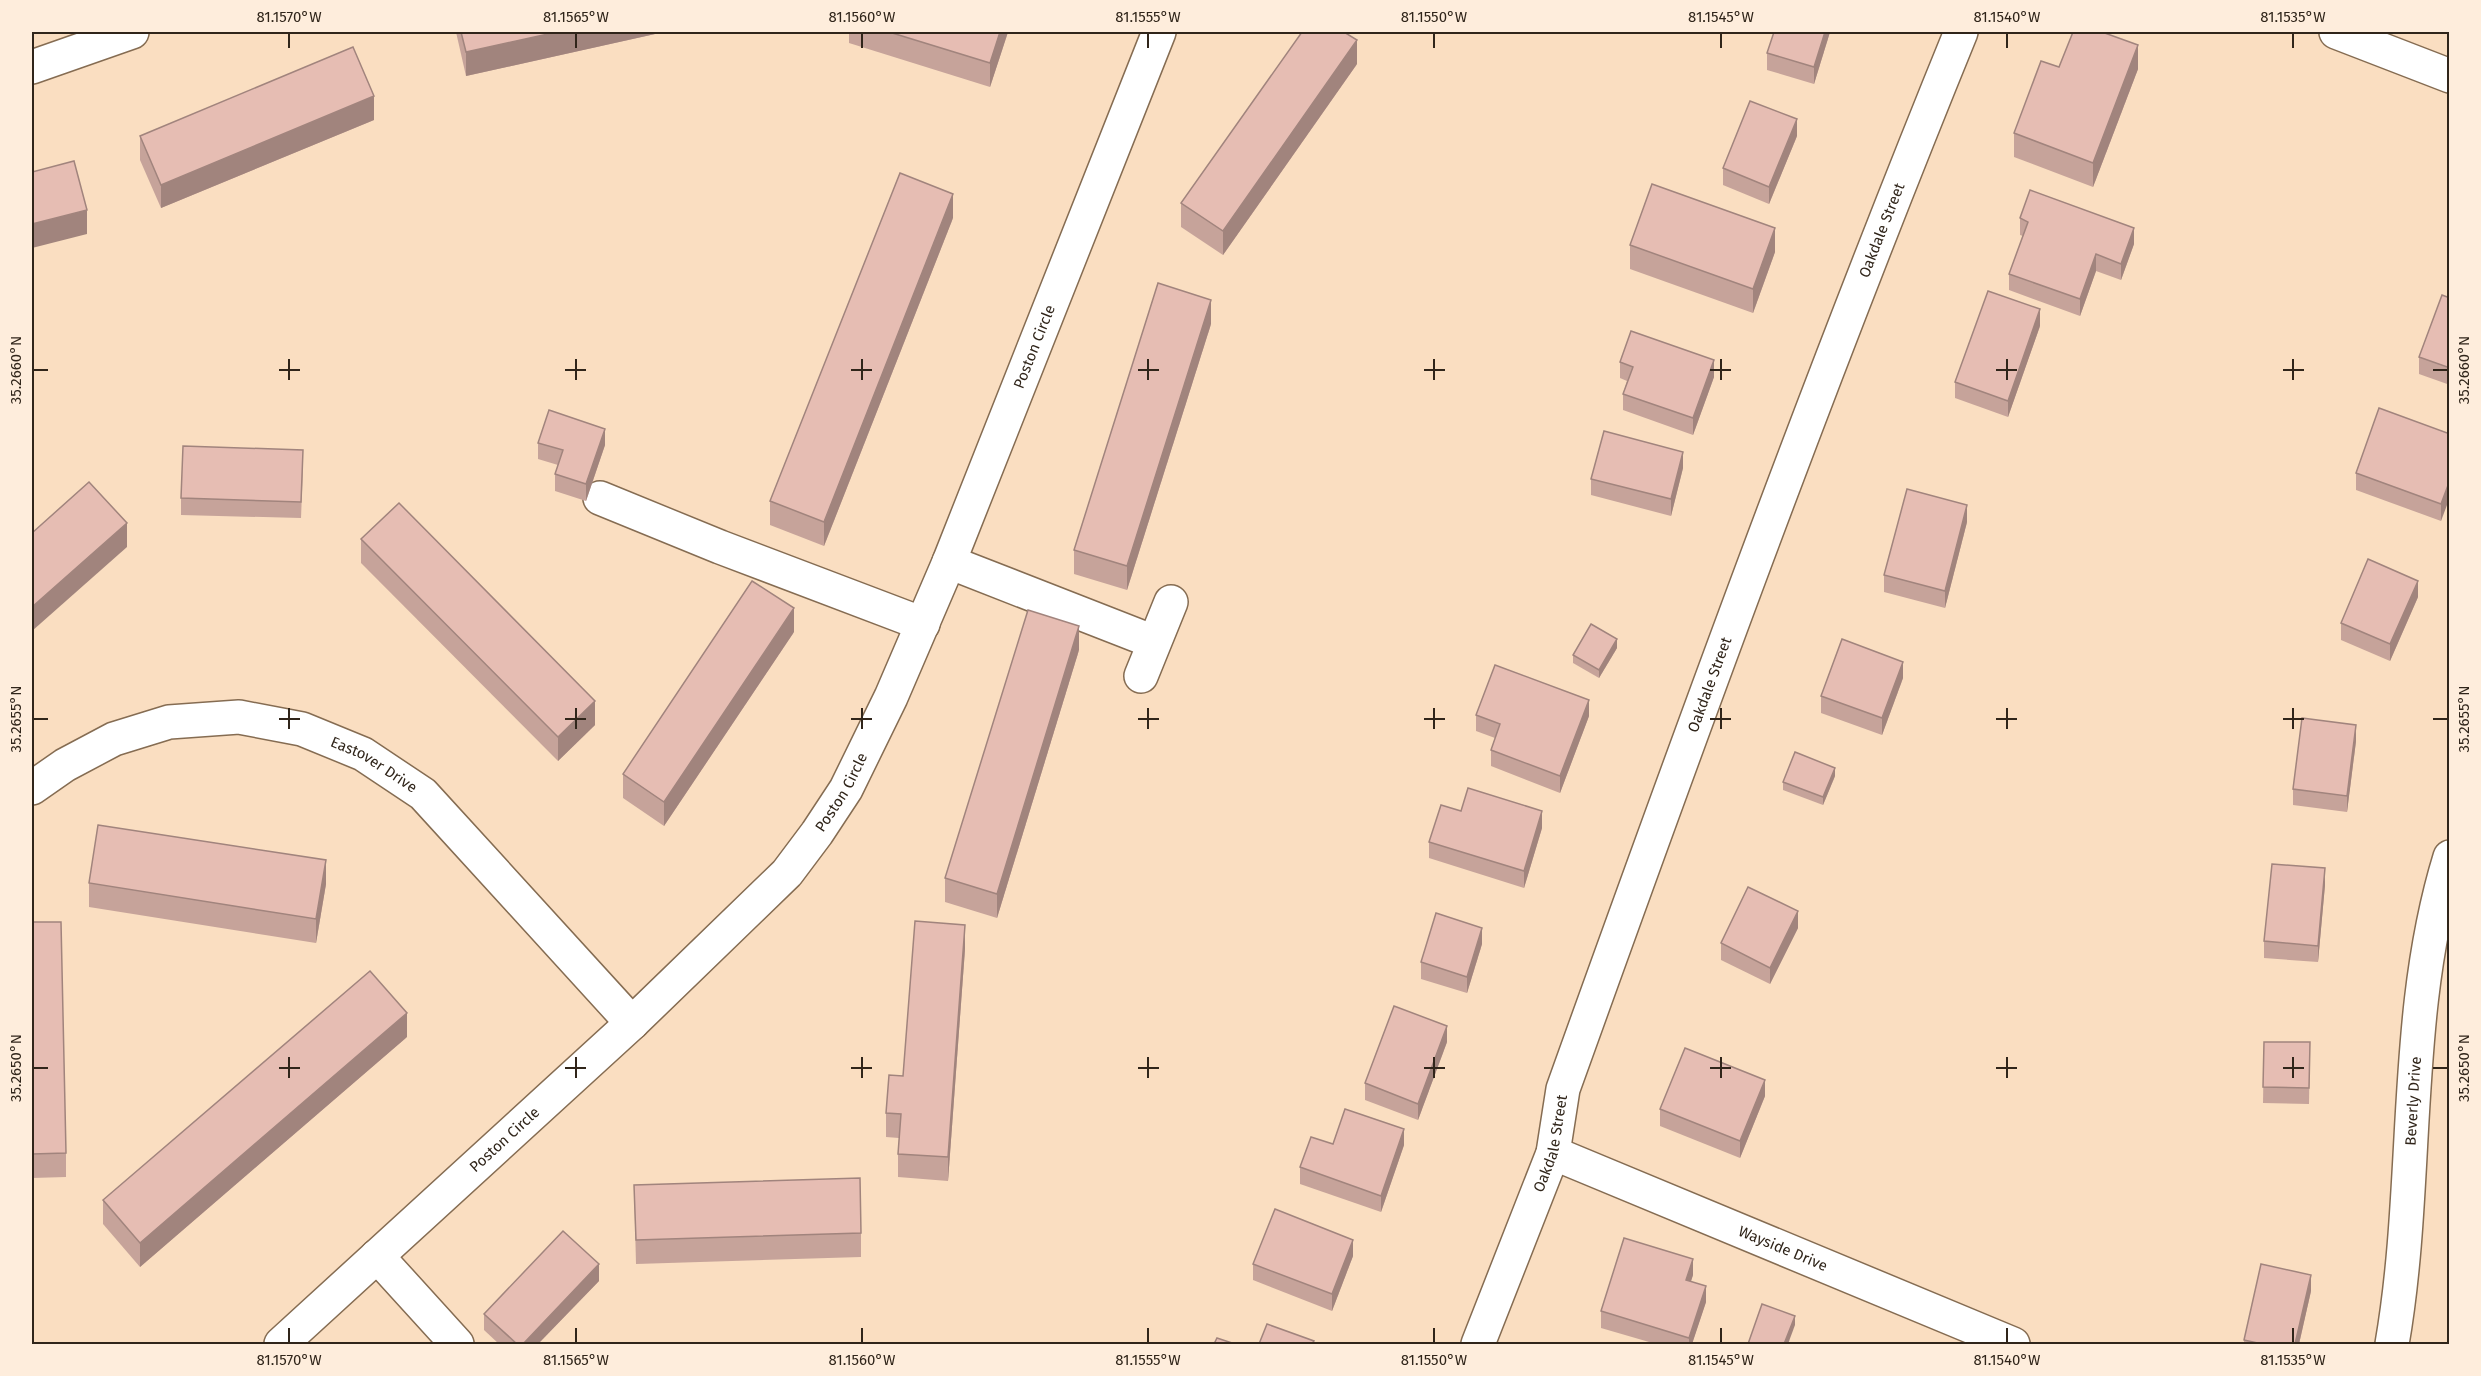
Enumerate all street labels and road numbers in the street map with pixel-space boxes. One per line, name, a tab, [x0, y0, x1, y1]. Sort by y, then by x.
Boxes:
street label: Oakdale Street	[1855, 180, 1909, 280]
street label: Poston Circle	[1010, 302, 1059, 391]
street label: Oakdale Street	[1684, 634, 1736, 735]
street label: Eastover Drive	[328, 733, 421, 797]
street label: Poston Circle	[811, 750, 871, 835]
street label: Beverly Drive	[2402, 1056, 2425, 1146]
street label: Oakdale Street	[1530, 1093, 1571, 1195]
street label: Poston Circle	[466, 1103, 543, 1176]
street label: Wayside Drive	[1736, 1222, 1830, 1275]

